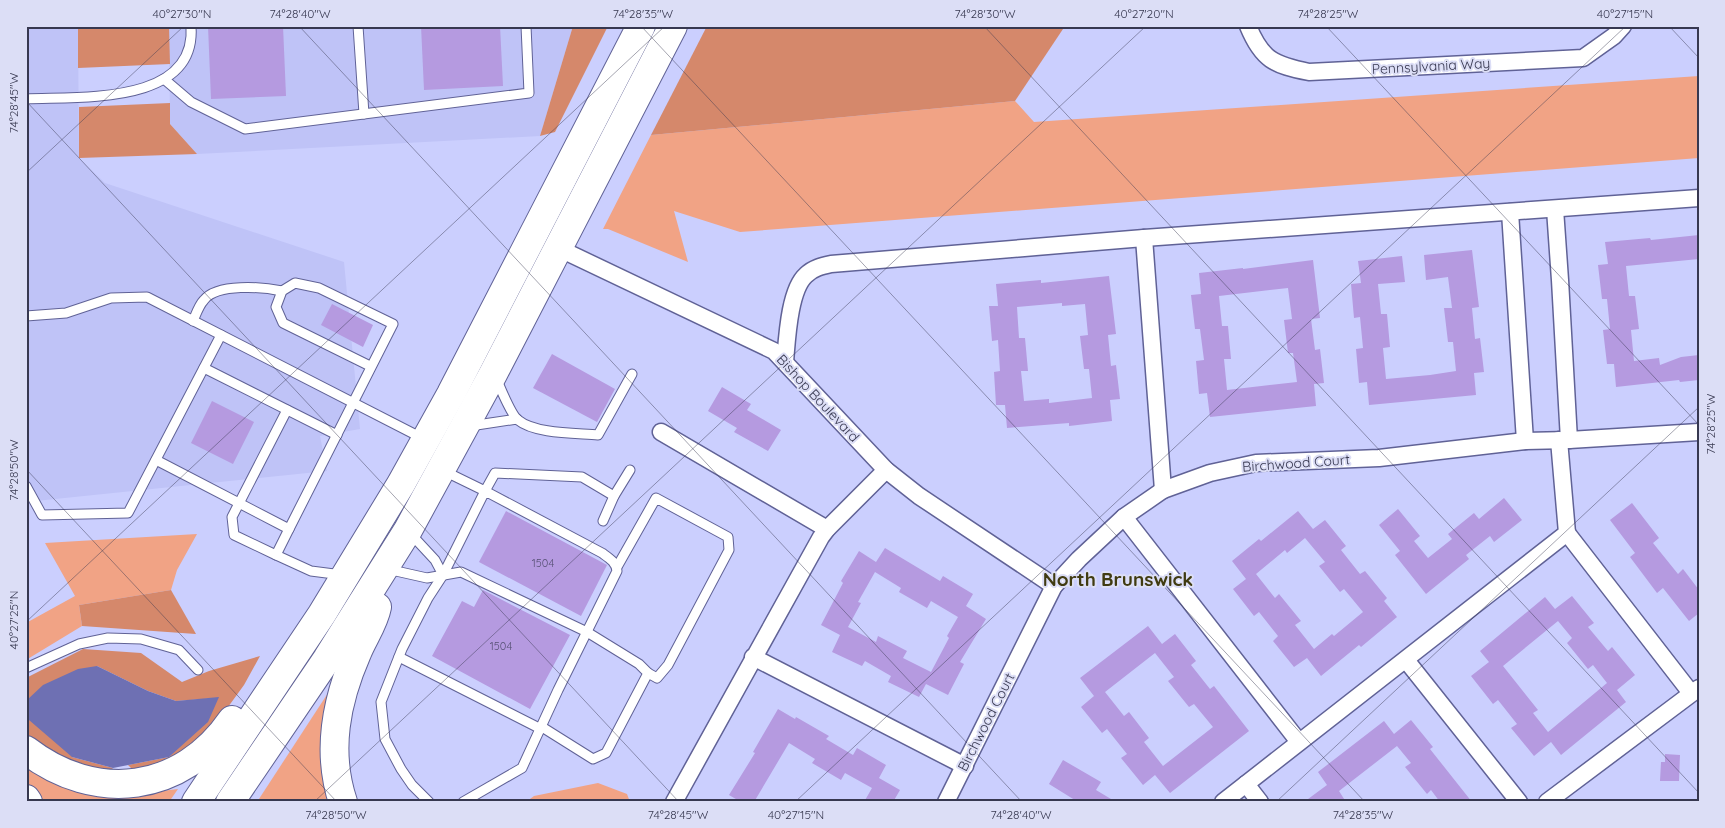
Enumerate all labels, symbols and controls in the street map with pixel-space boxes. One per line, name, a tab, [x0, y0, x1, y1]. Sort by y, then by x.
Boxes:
text: 40°27'30"N	[152, 6, 212, 21]
text: 74°28'40"W	[269, 6, 331, 21]
text: 74°28'35"W	[613, 6, 674, 21]
text: 74°28'30"W	[954, 6, 1016, 21]
text: 40°27'20"N	[1114, 6, 1174, 21]
text: 74°28'25"W	[1298, 6, 1359, 21]
text: 40°27'15"N	[1597, 6, 1653, 21]
street label: Pennsylvania Way	[1371, 54, 1491, 78]
text: 74°28'45"W	[6, 72, 21, 133]
street label: Bishop Boulevard	[773, 350, 863, 446]
text: 74°28'25"W	[1703, 393, 1718, 454]
text: 74°28'50"W	[6, 439, 21, 501]
street label: Birchwood Court	[1242, 450, 1351, 476]
house number: 1504	[532, 556, 554, 570]
district label: North Brunswick	[1043, 567, 1193, 591]
text: 40°27'25"N	[6, 591, 21, 649]
house number: 1504	[490, 639, 512, 653]
street label: Birchwood Court	[954, 670, 1019, 774]
text: 74°28'50"W	[305, 807, 367, 822]
text: 74°28'45"W	[648, 807, 709, 822]
text: 40°27'15"N	[768, 807, 824, 822]
text: 74°28'40"W	[990, 807, 1052, 822]
text: 74°28'35"W	[1333, 807, 1394, 822]

